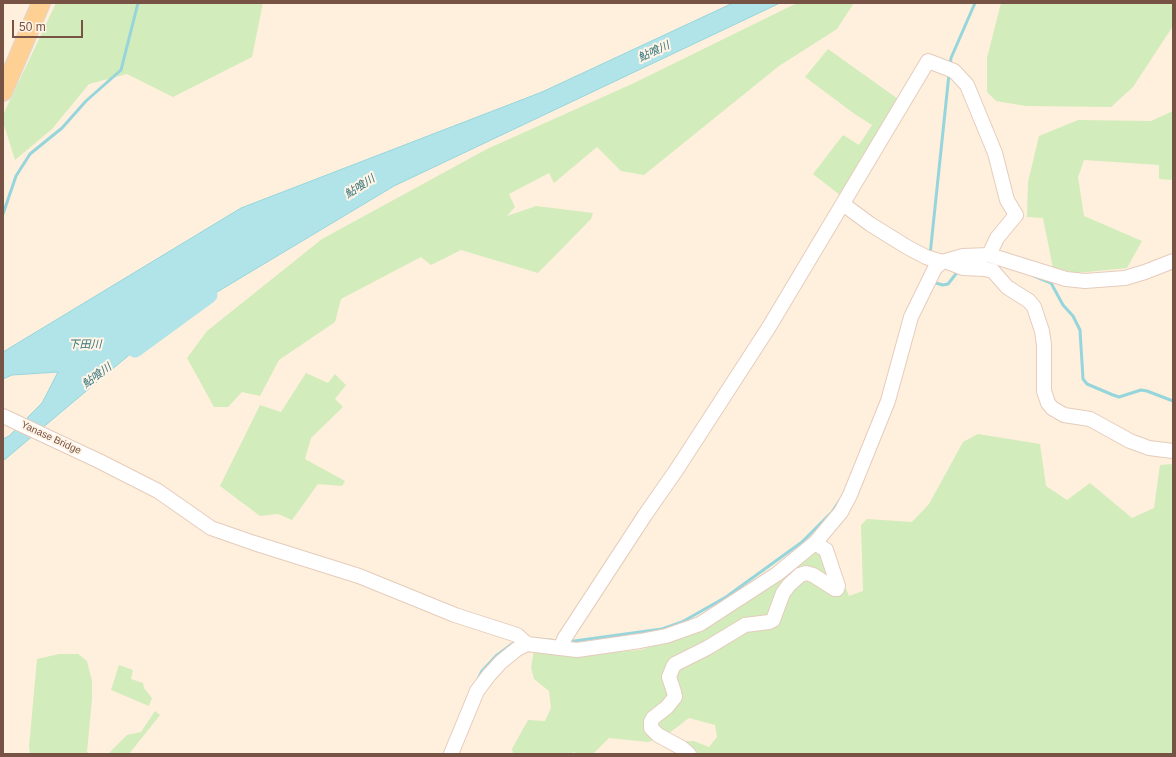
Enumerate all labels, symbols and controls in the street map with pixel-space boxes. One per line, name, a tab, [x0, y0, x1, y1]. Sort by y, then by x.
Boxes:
scale bar	[14, 12, 85, 38]
text: 50 m	[19, 20, 46, 34]
water label: 鮎喰川	[636, 39, 672, 65]
water label: 鮎喰川	[343, 172, 377, 202]
water label: 下田川	[69, 338, 101, 352]
water label: 鮎喰川	[80, 361, 114, 391]
street label: Yanase Bridge	[19, 419, 83, 457]

